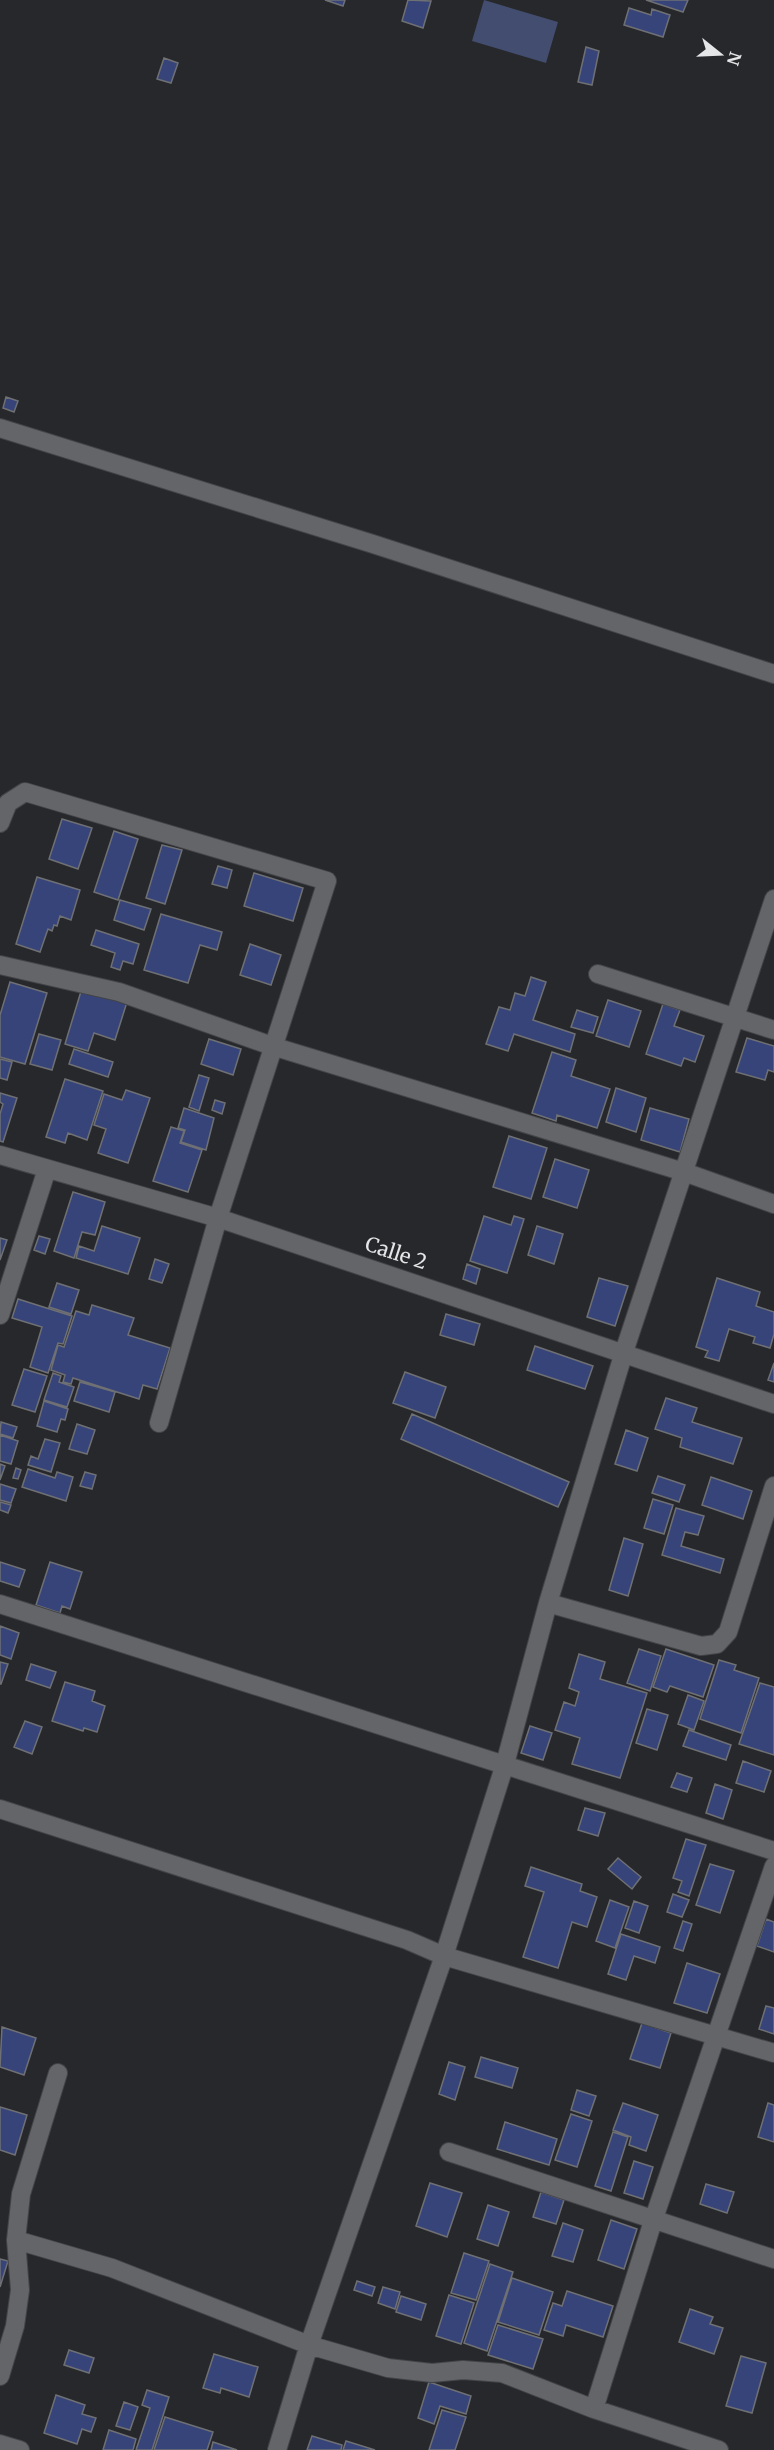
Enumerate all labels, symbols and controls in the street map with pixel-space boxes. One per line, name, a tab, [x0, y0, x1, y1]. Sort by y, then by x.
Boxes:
north arrow	[690, 24, 750, 84]
text: N	[723, 50, 746, 68]
street label: Calle 2	[362, 1231, 430, 1274]

